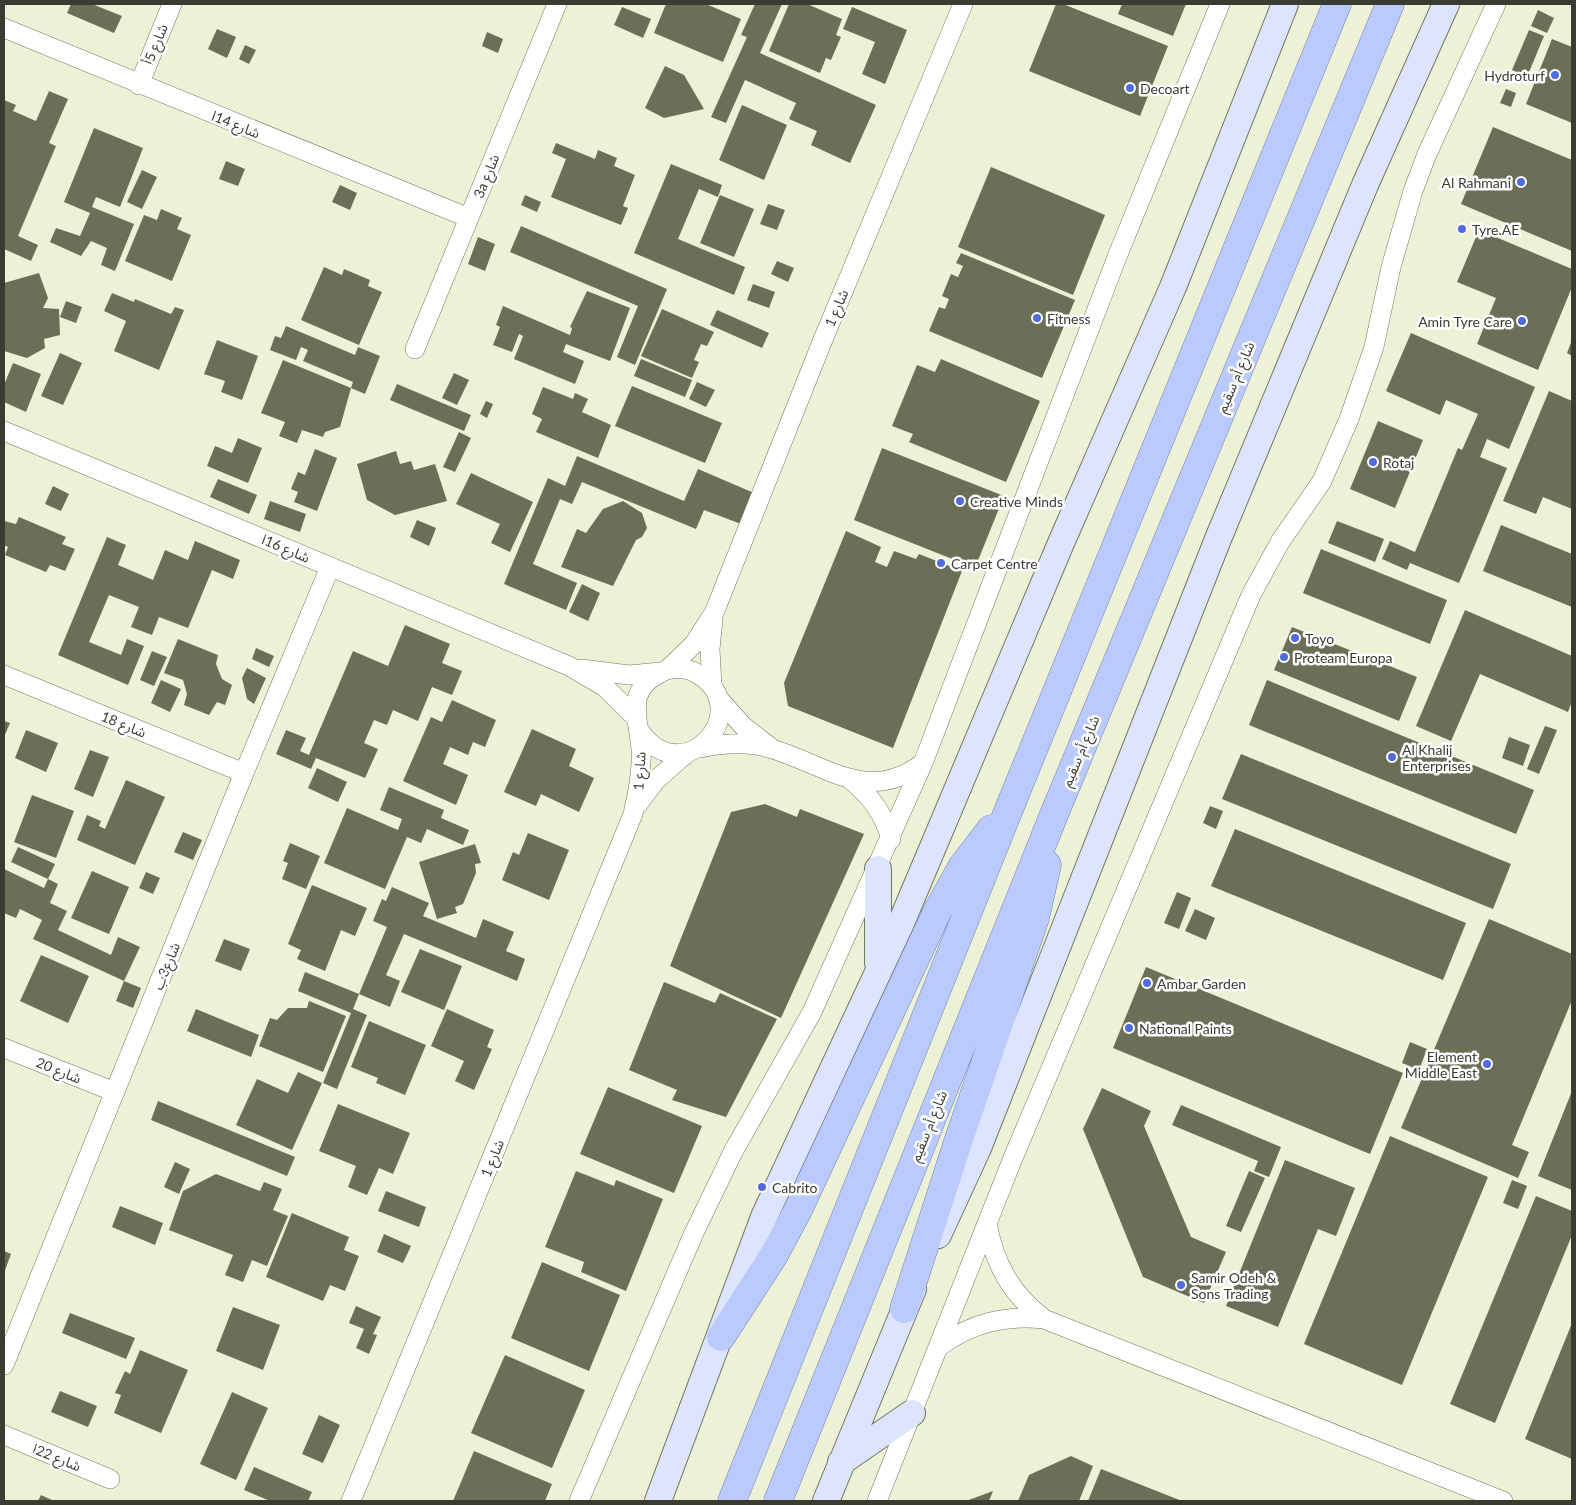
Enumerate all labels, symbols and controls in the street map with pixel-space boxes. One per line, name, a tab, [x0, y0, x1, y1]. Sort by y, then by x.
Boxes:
street label: شارع 5أ	[139, 21, 174, 68]
place label: Hydroturf	[1484, 67, 1545, 84]
marker: Hydroturf	[1549, 69, 1561, 81]
place label: Decoart	[1140, 80, 1190, 97]
marker: Decoart	[1124, 82, 1136, 94]
street label: شارع 14ا	[208, 107, 263, 144]
street label: 3a شارع	[470, 151, 505, 202]
place label: Al Rahmani	[1442, 174, 1511, 191]
marker: Al Rahmani	[1515, 176, 1527, 188]
place label: Tyre.AE	[1472, 221, 1519, 238]
marker: Tyre.AE	[1456, 223, 1468, 235]
street label: شارع 1	[821, 287, 854, 330]
place label: Fitness	[1047, 310, 1091, 327]
marker: Fitness	[1031, 312, 1043, 324]
place label: Amin Tyre Care	[1418, 313, 1512, 330]
marker: Amin Tyre Care	[1516, 315, 1528, 327]
street label: شارع أم سقيم	[1212, 339, 1260, 416]
place label: Rotaj	[1383, 454, 1414, 471]
marker: Rotaj	[1367, 456, 1379, 468]
place label: Creative Minds	[970, 493, 1063, 510]
marker: Creative Minds	[954, 495, 966, 507]
street label: شارع 16ا	[258, 530, 313, 568]
place label: Carpet Centre	[951, 555, 1038, 572]
marker: Carpet Centre	[935, 557, 947, 569]
place label: Toyo	[1305, 630, 1334, 647]
marker: Toyo	[1289, 632, 1301, 644]
place label: Proteam Europa	[1294, 649, 1393, 666]
marker: Proteam Europa	[1278, 651, 1290, 663]
street label: شارع 18	[98, 707, 149, 743]
street label: شارع أم سقيم	[1057, 713, 1105, 790]
place label: Al Khalij Enterprises	[1402, 741, 1471, 774]
street label: شارع 1	[629, 751, 652, 791]
marker: Al Khalij Enterprises	[1386, 751, 1398, 763]
street label: شارع3ب	[149, 940, 186, 993]
place label: Ambar Garden	[1157, 975, 1246, 992]
marker: Ambar Garden	[1141, 977, 1153, 989]
place label: National Paints	[1139, 1020, 1232, 1037]
marker: National Paints	[1123, 1022, 1135, 1034]
place label: Element Middle East	[1405, 1048, 1477, 1081]
street label: شارع 20	[33, 1053, 84, 1089]
marker: Element Middle East	[1481, 1058, 1493, 1070]
street label: شارع أم سقيم	[906, 1088, 953, 1165]
street label: شارع 1	[477, 1137, 510, 1180]
place label: Cabrito	[772, 1179, 818, 1196]
marker: Cabrito	[756, 1181, 768, 1193]
place label: Samir Odeh & Sons Trading	[1191, 1269, 1276, 1302]
marker: Samir Odeh & Sons Trading	[1175, 1279, 1187, 1291]
street label: شارع 22ا	[29, 1440, 84, 1477]

